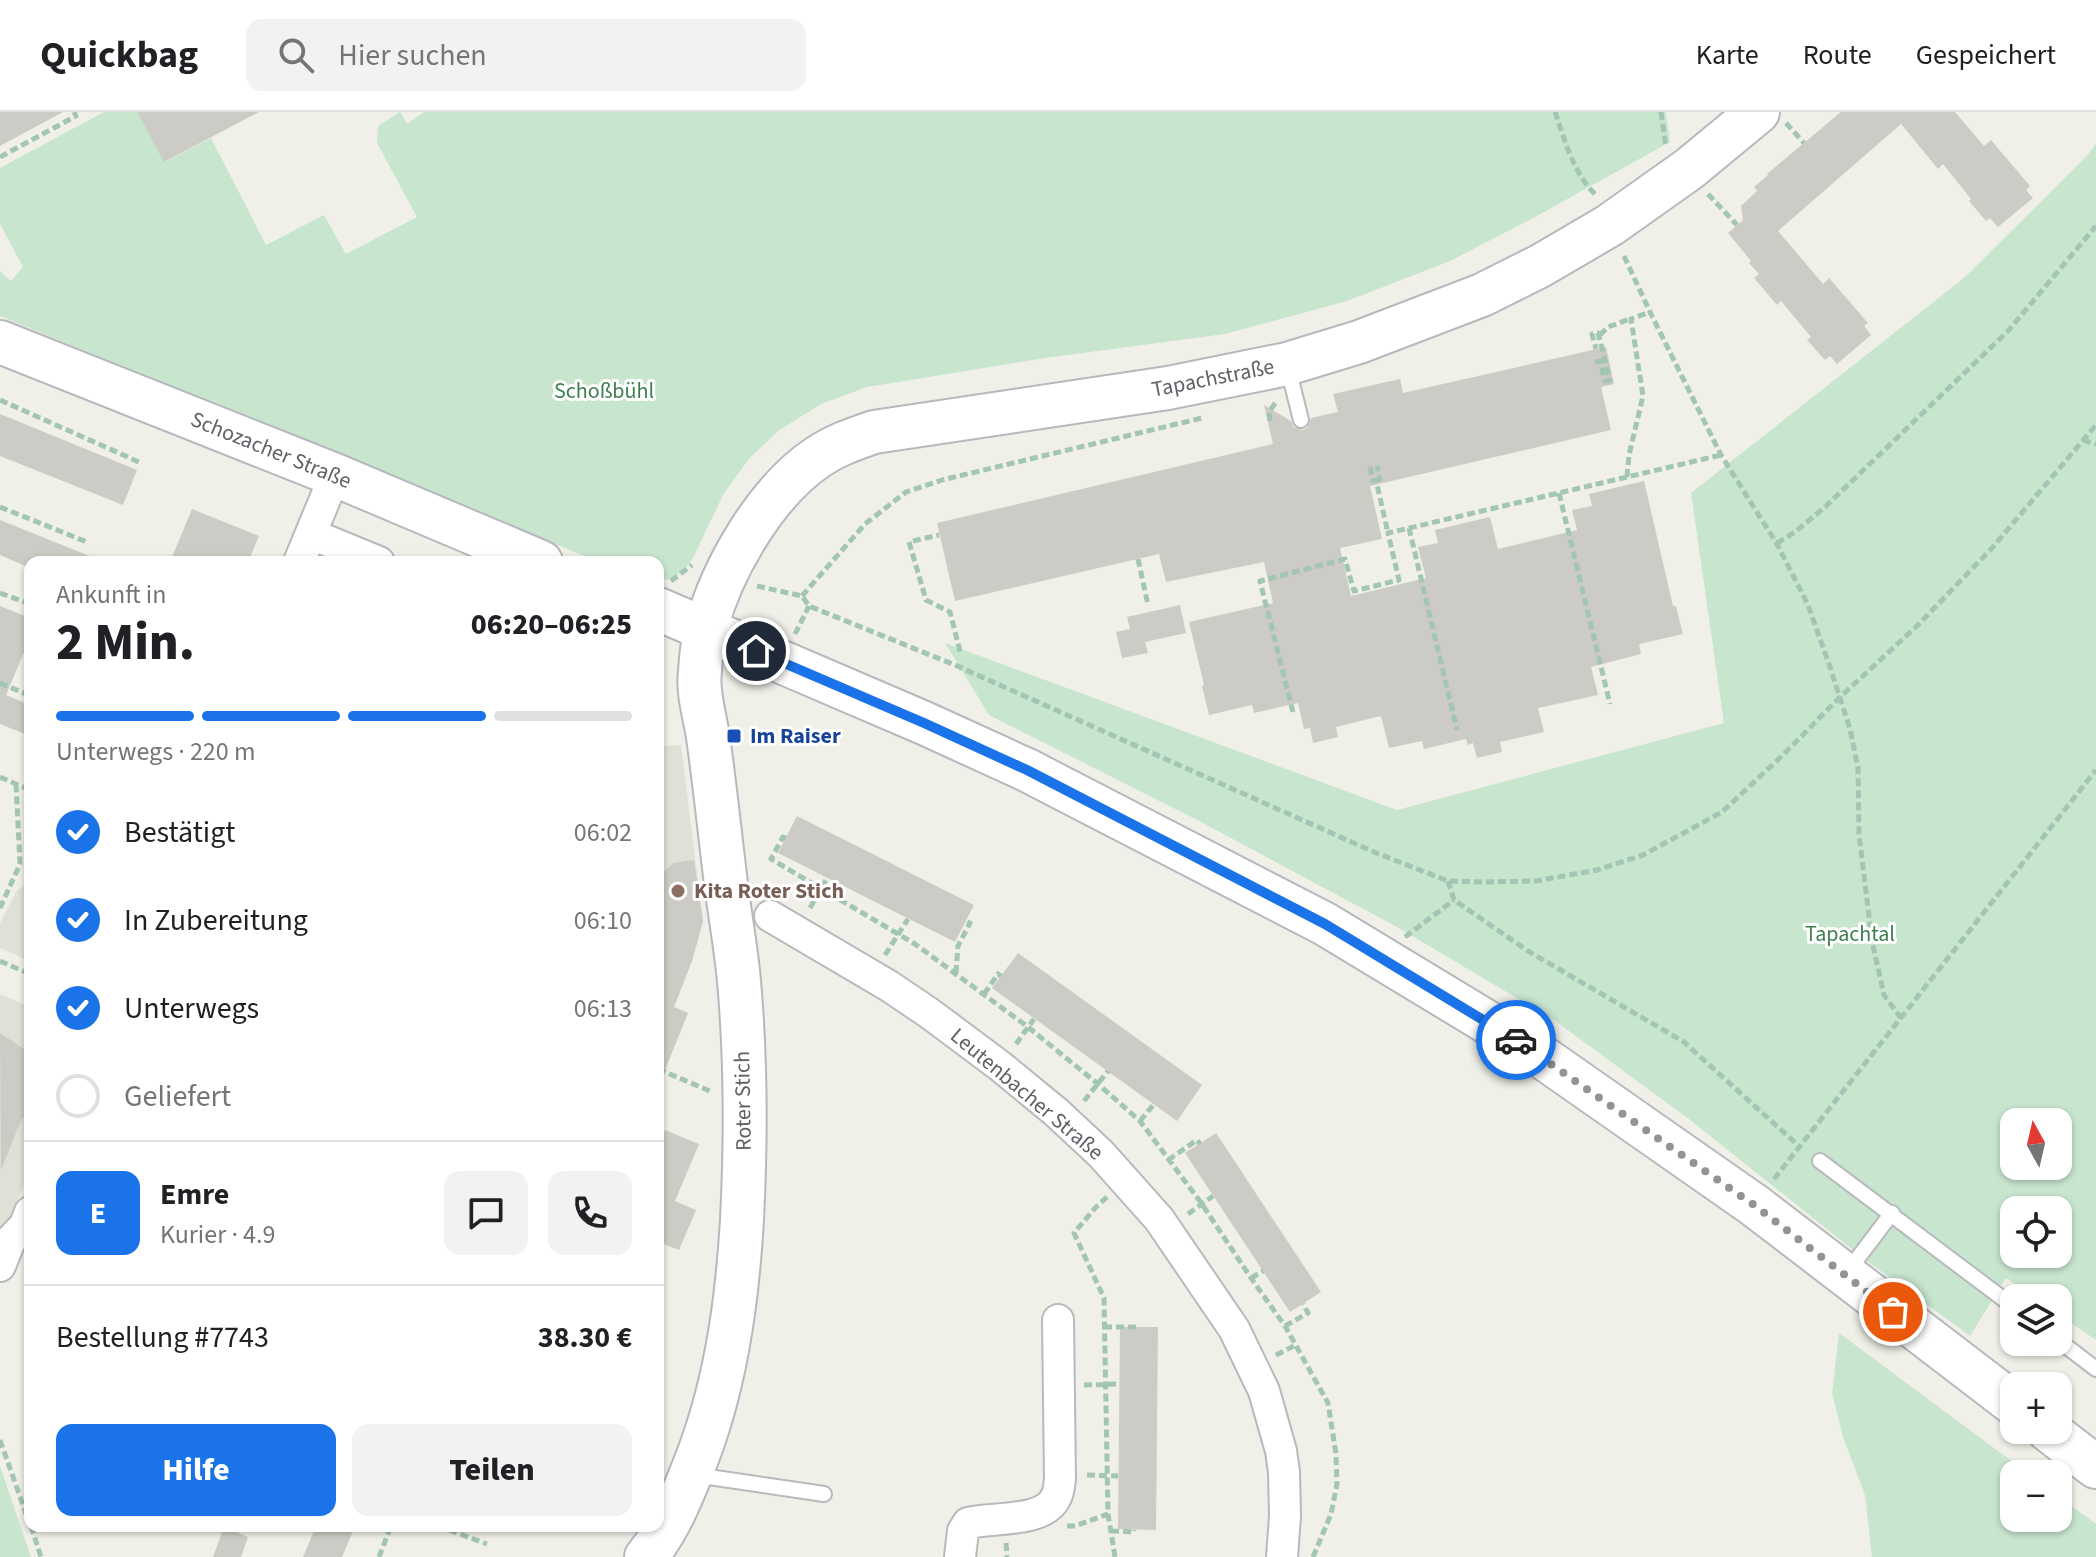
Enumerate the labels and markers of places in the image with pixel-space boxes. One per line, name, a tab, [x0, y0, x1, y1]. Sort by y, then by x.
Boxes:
pin	[722, 617, 790, 685]
place label: Im Raiser	[750, 720, 841, 752]
marker: Im Raiser	[725, 727, 743, 745]
place label: Kita Roter Stich	[694, 875, 844, 907]
marker: Kita Roter Stich	[669, 882, 687, 900]
pin	[1859, 1278, 1927, 1346]

